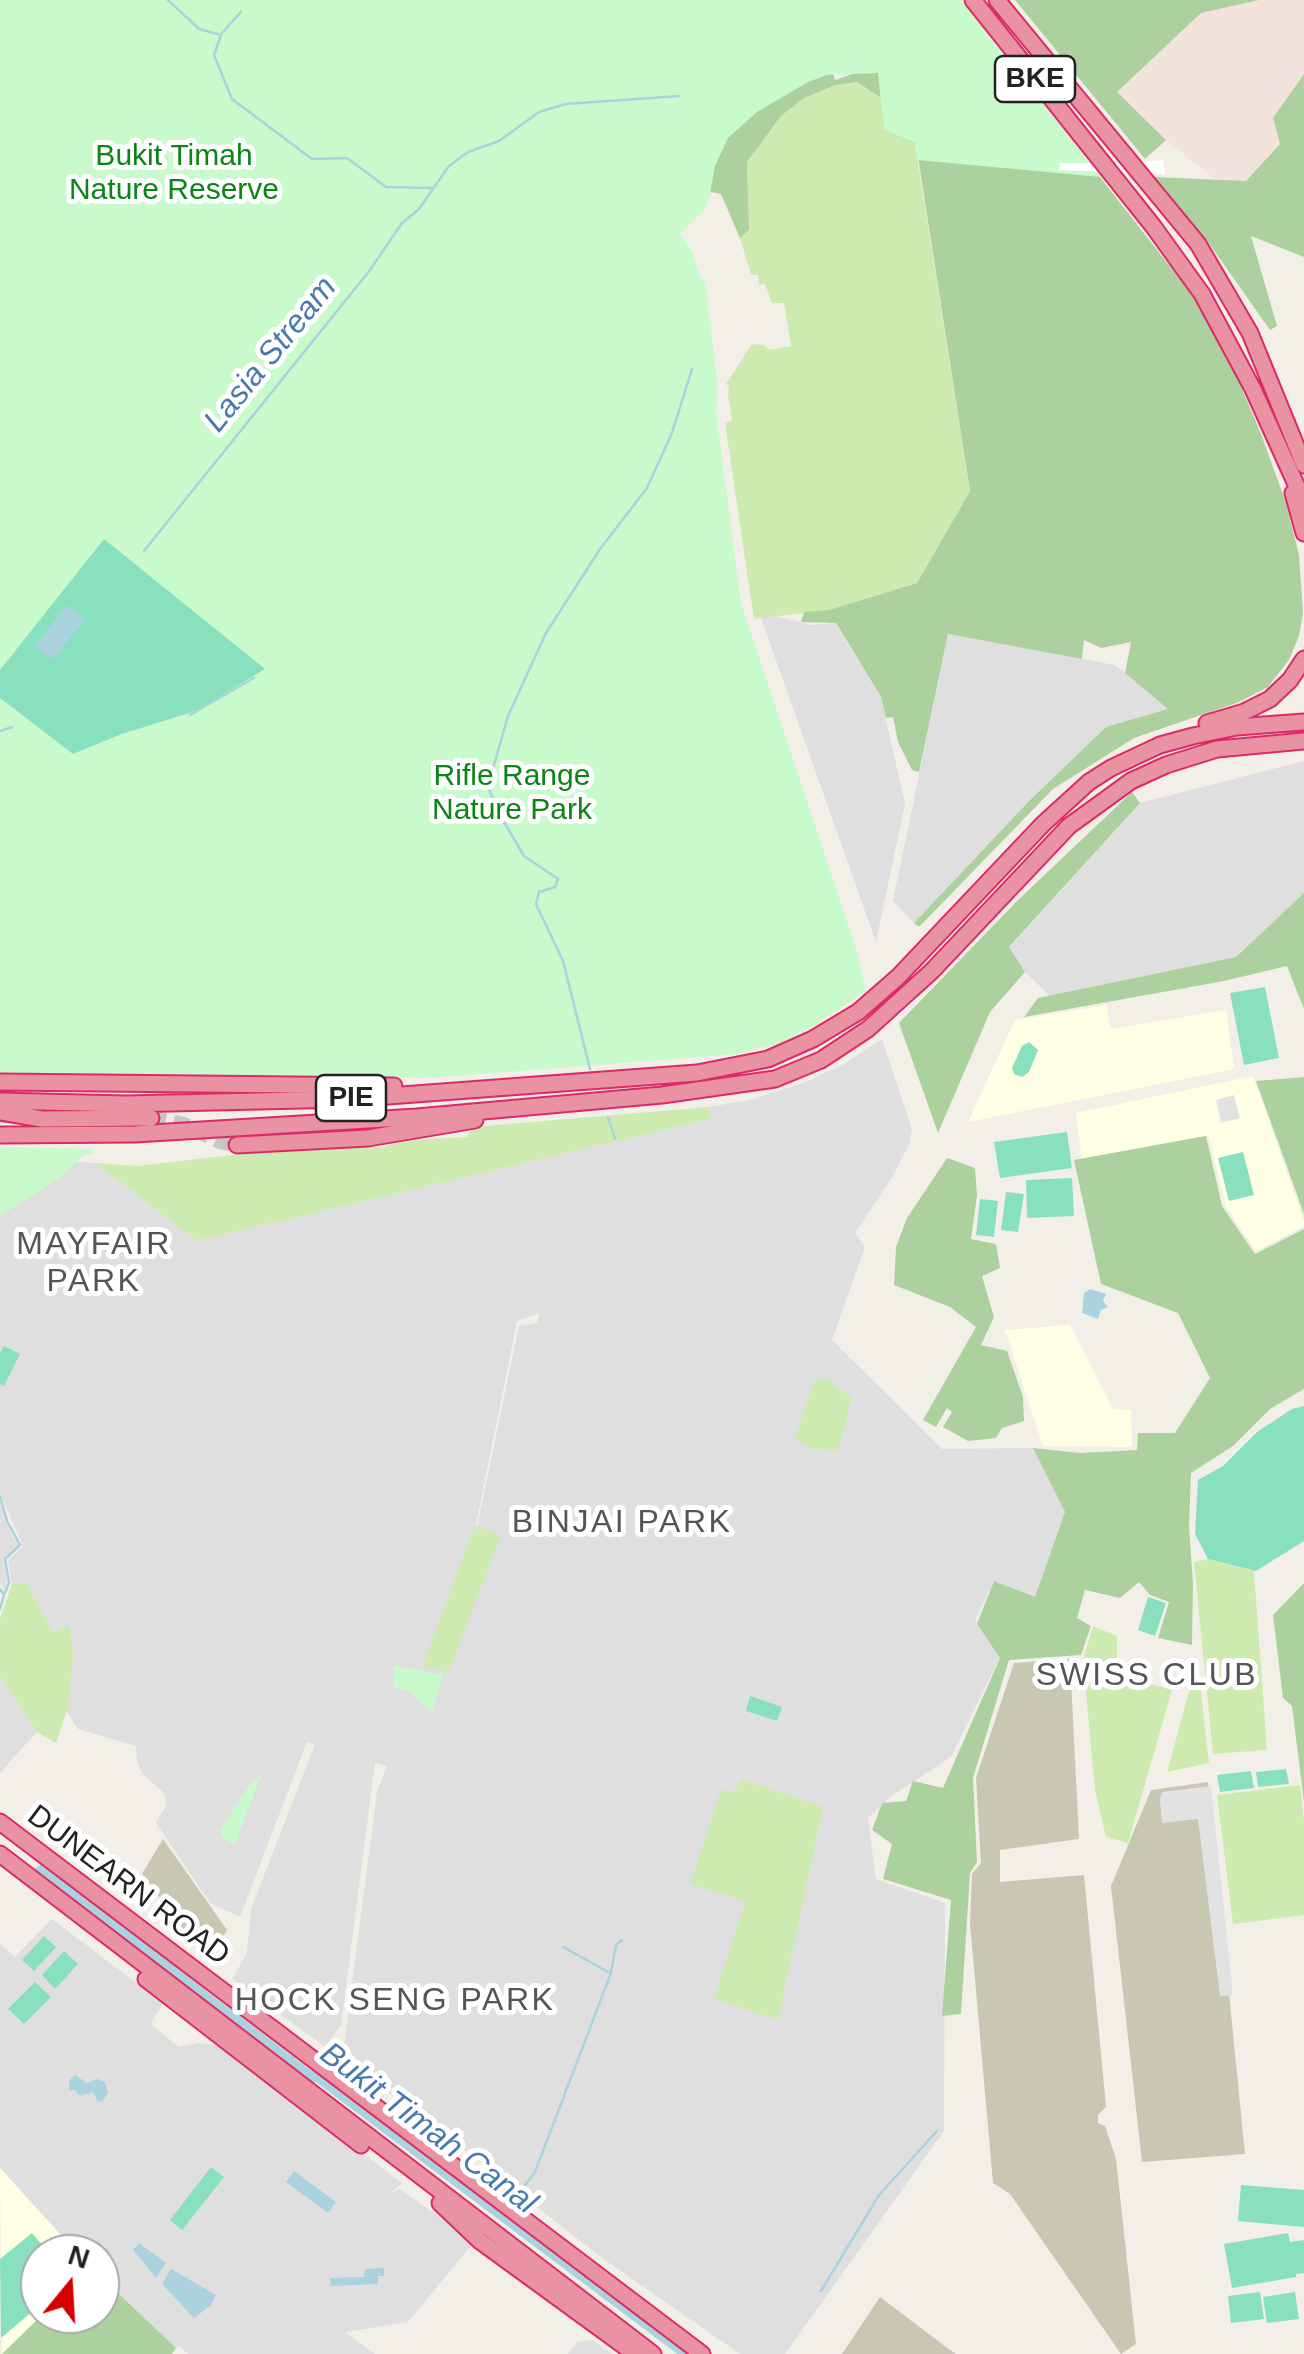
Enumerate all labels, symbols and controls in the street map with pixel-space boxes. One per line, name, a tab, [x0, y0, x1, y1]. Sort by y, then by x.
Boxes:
road number: BKE	[995, 56, 1075, 102]
park label: Bukit Timah Nature Reserve	[69, 139, 279, 210]
water label: Lasia Stream	[197, 270, 345, 440]
park label: Rifle Range Nature Park	[432, 759, 592, 830]
road number: PIE	[316, 1075, 386, 1121]
district label: MAYFAIR PARK	[16, 1226, 172, 1301]
district label: BINJAI PARK	[512, 1504, 732, 1542]
district label: SWISS CLUB	[1036, 1657, 1258, 1695]
street label: DUNEARN ROAD	[20, 1798, 236, 1974]
district label: HOCK SENG PARK	[235, 1982, 555, 2020]
water label: Bukit Timah Canal	[312, 2035, 544, 2223]
north arrow	[20, 2234, 120, 2334]
text: N	[64, 2239, 93, 2275]

